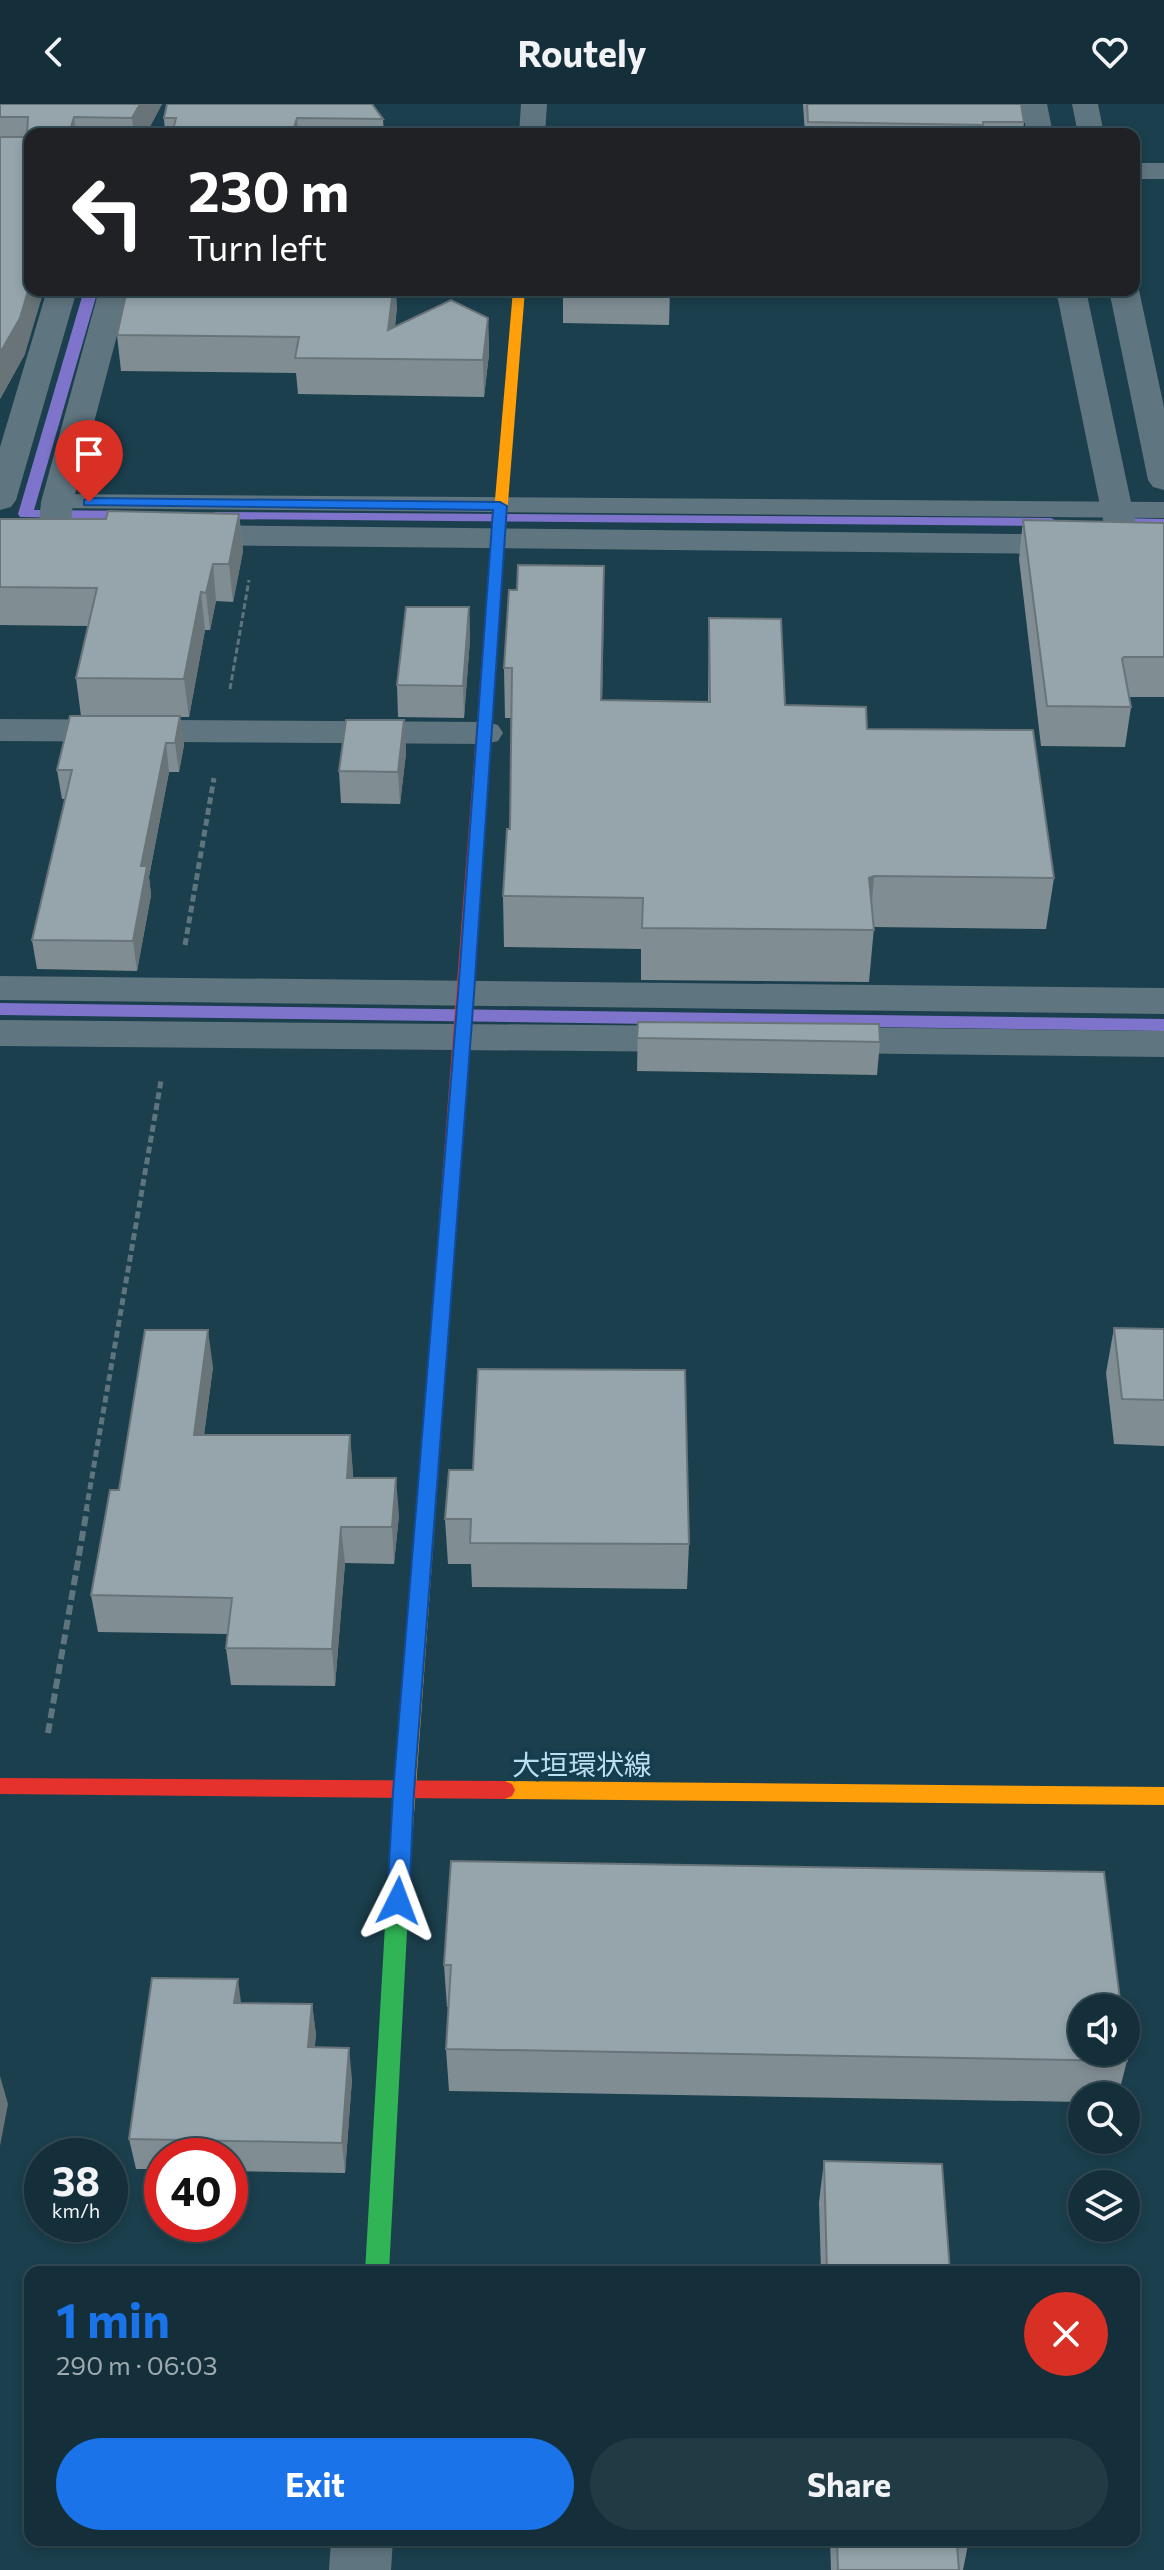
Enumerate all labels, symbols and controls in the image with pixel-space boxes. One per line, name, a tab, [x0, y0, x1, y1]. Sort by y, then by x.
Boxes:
icon: back	[32, 30, 76, 74]
text: Routely	[517, 30, 647, 74]
icon: heart	[1088, 30, 1132, 74]
text: 230 m	[188, 155, 349, 224]
icon: left	[56, 160, 160, 264]
text: Turn left	[188, 224, 327, 268]
pin	[55, 420, 123, 502]
icon: arrive	[67, 432, 111, 476]
street label: 大垣環状線	[512, 1747, 652, 1781]
position arrow	[356, 1859, 440, 1943]
map controls	[1068, 1994, 1140, 2242]
button: sound	[1068, 1994, 1140, 2066]
button: search	[1068, 2082, 1140, 2154]
speed limit sign: 40	[144, 2138, 248, 2242]
text: 38	[52, 2155, 100, 2204]
button: layers	[1068, 2170, 1140, 2242]
text: km/h	[52, 2198, 100, 2222]
text: 1 min	[56, 2289, 170, 2348]
button: close	[1024, 2292, 1108, 2376]
text: 290 m · 06:03	[56, 2349, 217, 2380]
button: Exit	[56, 2438, 574, 2530]
button: Share	[590, 2438, 1108, 2530]

